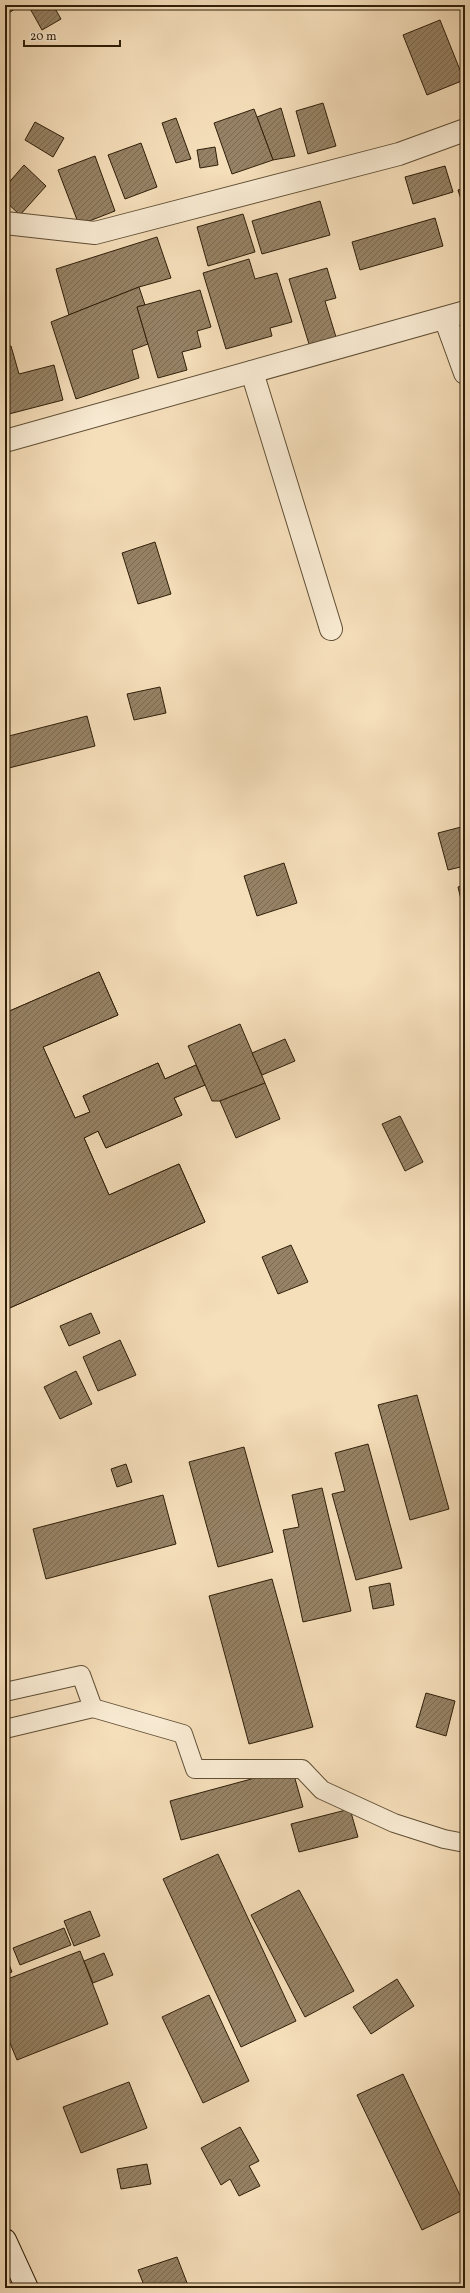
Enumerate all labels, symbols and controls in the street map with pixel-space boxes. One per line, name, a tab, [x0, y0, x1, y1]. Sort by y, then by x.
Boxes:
scale bar	[24, 22, 120, 48]
text: 20 m	[30, 29, 57, 45]

